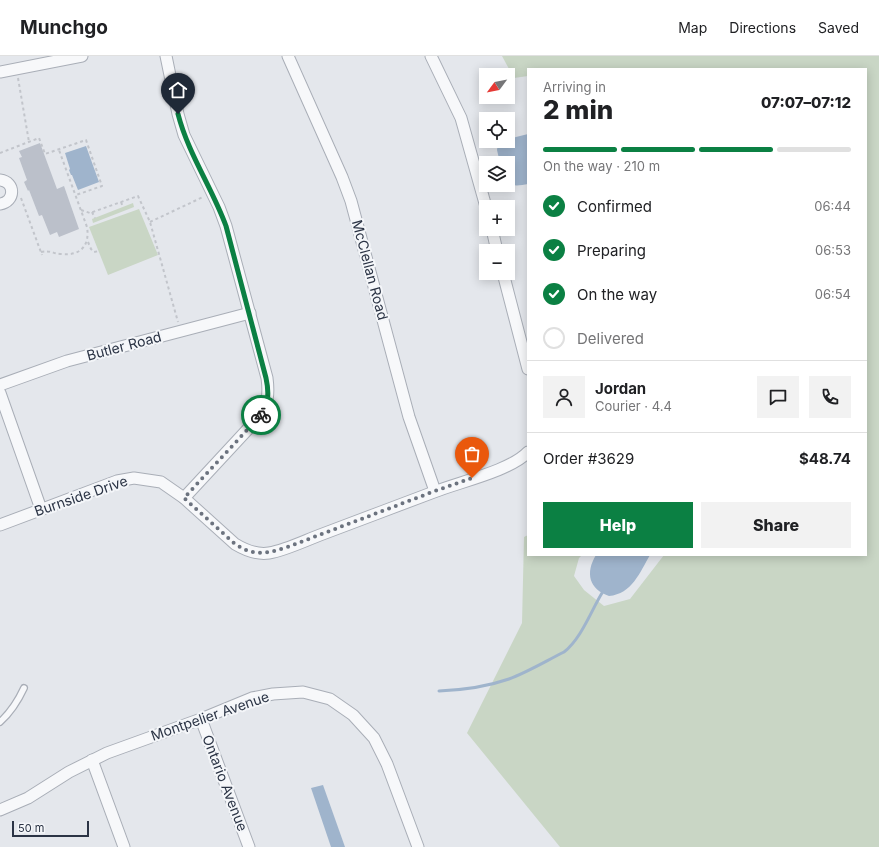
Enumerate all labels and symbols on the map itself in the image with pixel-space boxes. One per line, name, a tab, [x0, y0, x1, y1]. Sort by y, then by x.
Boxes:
north arrow	[479, 68, 515, 104]
pin	[161, 73, 195, 114]
street label: McClellan Road	[349, 218, 392, 322]
street label: Butler Road	[85, 327, 163, 364]
courier	[241, 395, 281, 435]
pin	[455, 437, 489, 478]
street label: Burnside Drive	[32, 472, 130, 519]
street label: Montpelier Avenue	[148, 687, 271, 744]
street label: Ontario Avenue	[199, 732, 252, 833]
scale bar	[12, 819, 89, 838]

